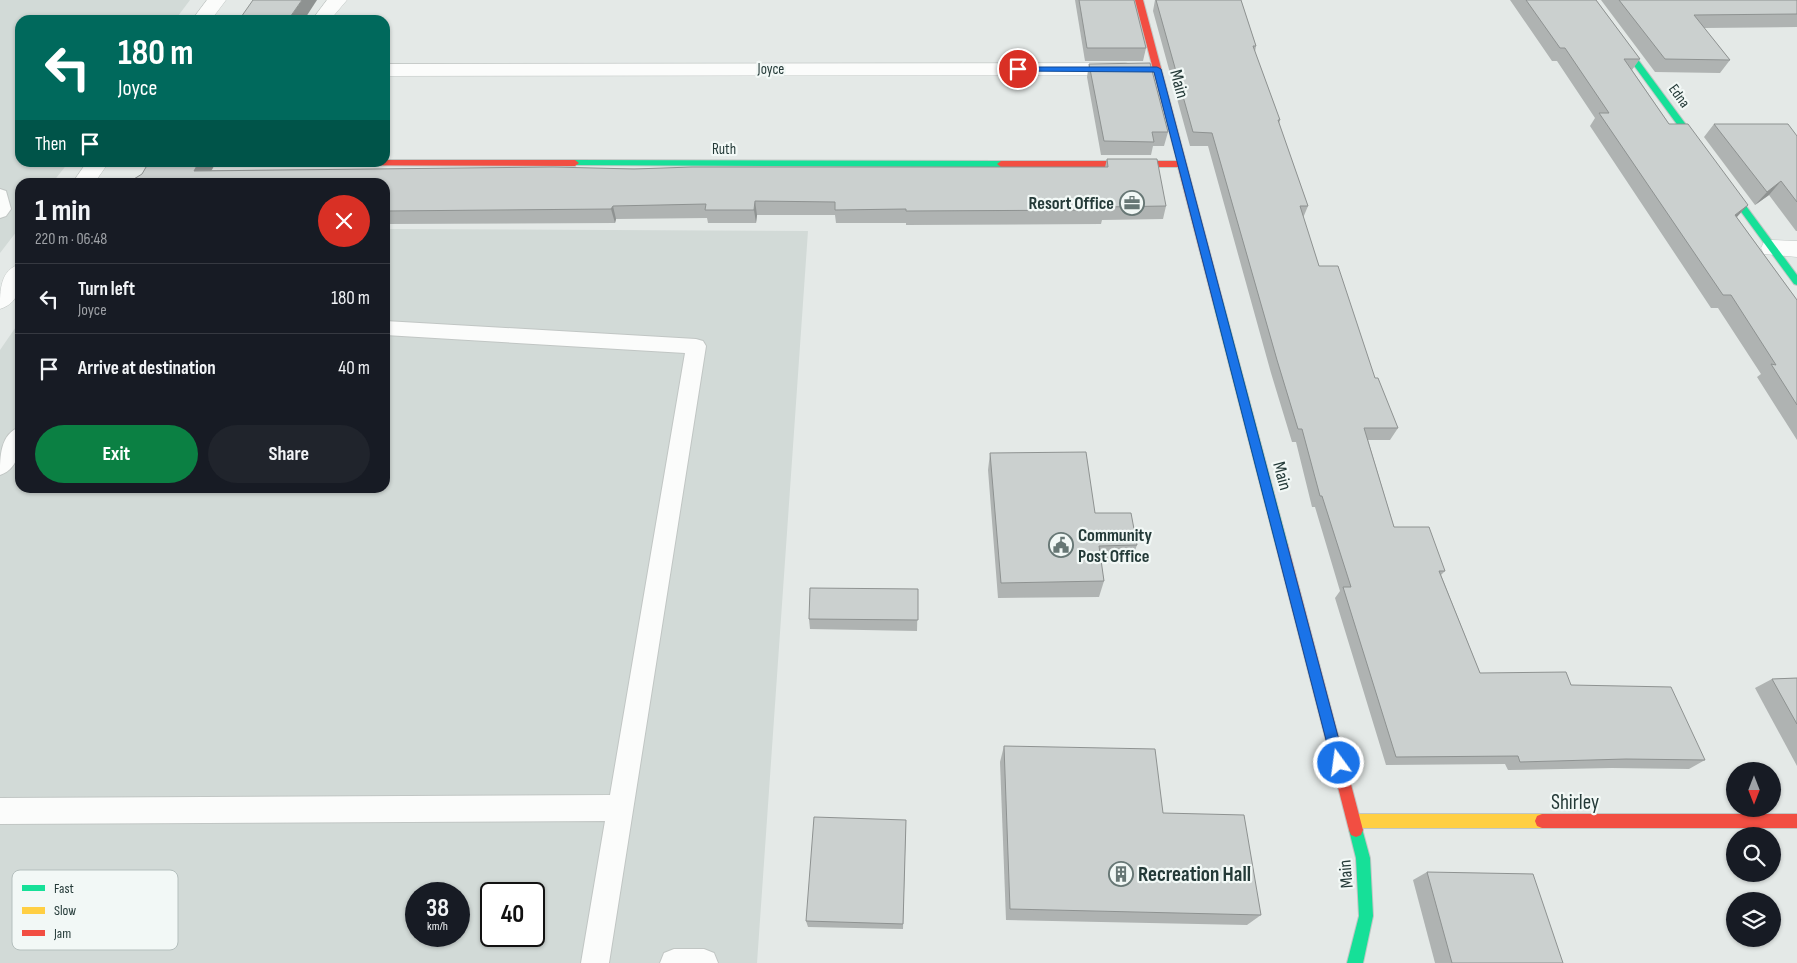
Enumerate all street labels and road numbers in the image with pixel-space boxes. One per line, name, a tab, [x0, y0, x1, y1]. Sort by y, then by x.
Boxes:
street label: Joyce	[757, 60, 784, 79]
street label: Main	[1165, 67, 1193, 101]
street label: Edna	[1664, 80, 1694, 112]
street label: Ruth	[712, 140, 736, 159]
street label: Main	[1268, 459, 1296, 493]
street label: Shirley	[1551, 790, 1599, 815]
street label: Main	[1334, 859, 1358, 889]

